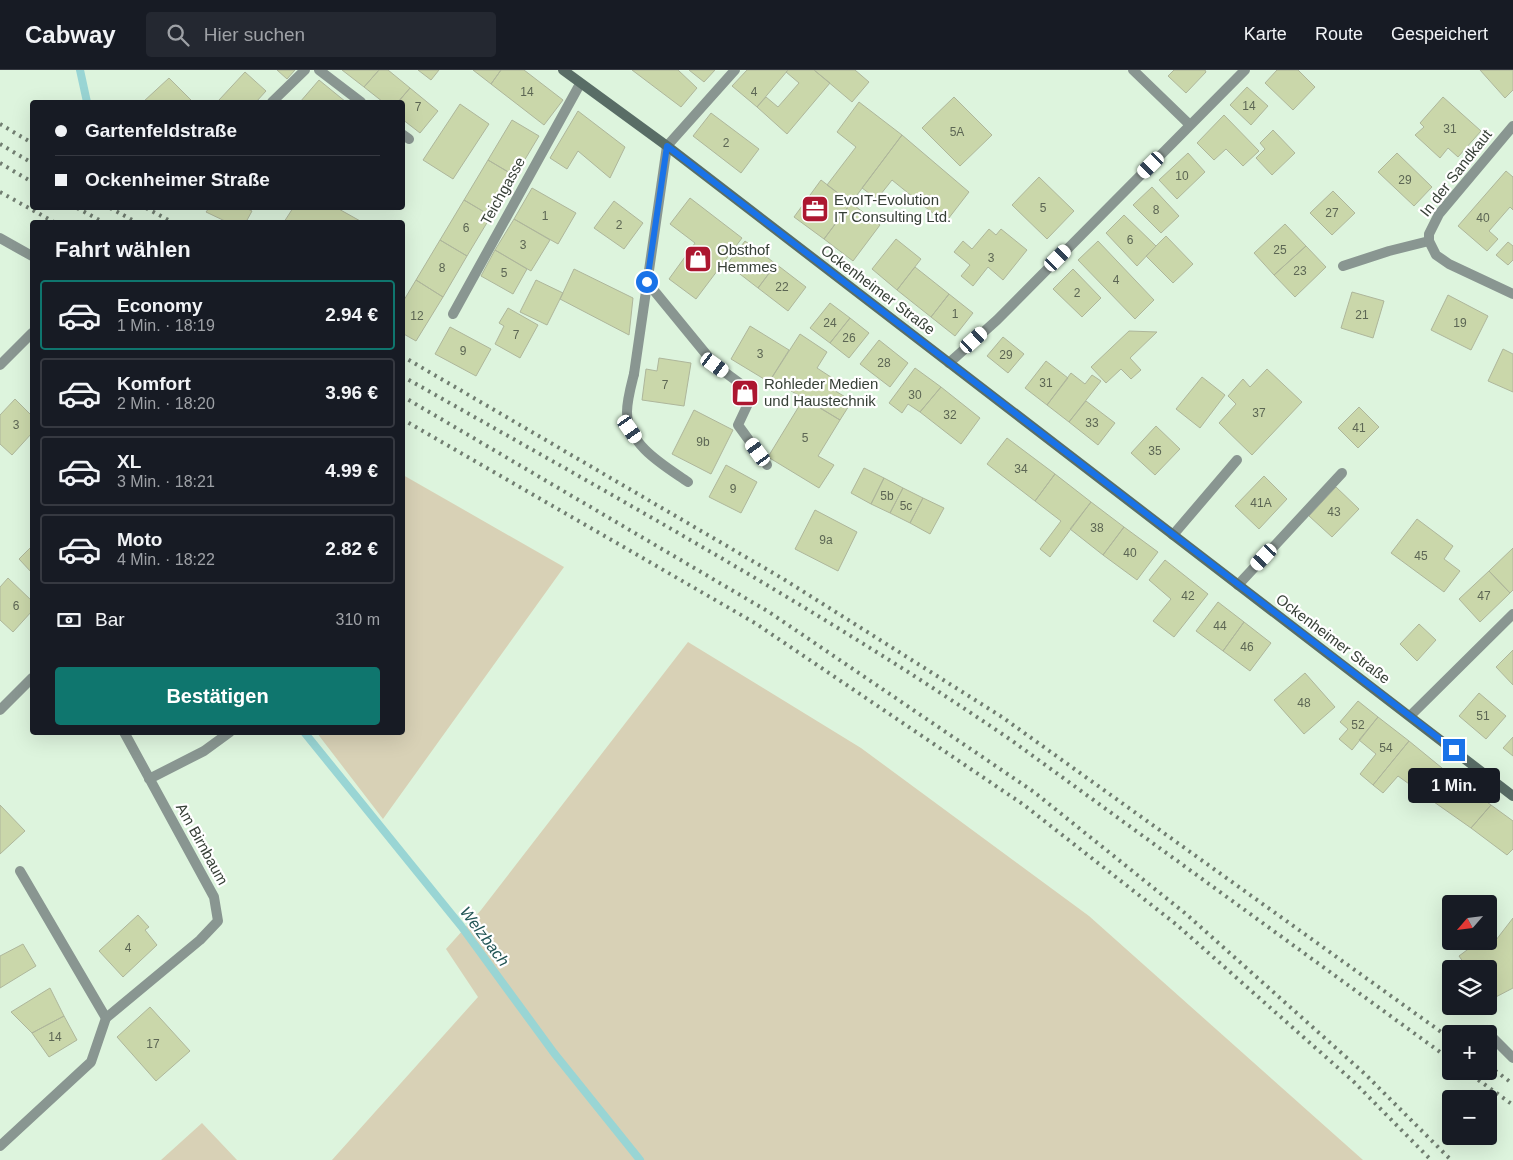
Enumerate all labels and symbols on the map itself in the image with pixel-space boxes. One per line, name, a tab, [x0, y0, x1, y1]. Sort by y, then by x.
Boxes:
house number: 14	[520, 85, 534, 99]
house number: 4	[751, 85, 758, 99]
house number: 14	[1242, 99, 1256, 113]
house number: 7	[415, 100, 422, 114]
house number: 31	[1443, 122, 1457, 136]
house number: 5A	[950, 125, 964, 139]
street label: In der Sandkaut	[1416, 125, 1495, 220]
house number: 2	[723, 136, 730, 150]
car	[1135, 149, 1166, 181]
street label: Teichgasse	[477, 154, 528, 228]
house number: 10	[1175, 169, 1189, 183]
house number: 29	[1398, 173, 1412, 187]
place label: EvoIT-Evolution IT Consulting Ltd.	[834, 191, 951, 225]
office icon: EvoIT-Evolution IT Consulting Ltd.	[800, 194, 830, 224]
house number: 5	[1040, 201, 1047, 215]
house number: 8	[1153, 203, 1160, 217]
house number: 27	[1325, 206, 1339, 220]
house number: 1	[542, 209, 549, 223]
house number: 40	[1476, 211, 1490, 225]
house number: 2	[616, 218, 623, 232]
house number: 6	[463, 221, 470, 235]
house number: 6	[1127, 233, 1134, 247]
house number: 3	[520, 238, 527, 252]
place label: Obsthof Hemmes	[717, 241, 777, 275]
street label: Ockenheimer Straße	[818, 241, 939, 338]
car	[1042, 242, 1073, 274]
house number: 25	[1273, 243, 1287, 257]
shop icon: Obsthof Hemmes	[683, 244, 713, 274]
house number: 3	[988, 251, 995, 265]
house number: 8	[439, 261, 446, 275]
house number: 23	[1293, 264, 1307, 278]
house number: 5	[501, 266, 508, 280]
route start	[636, 271, 658, 293]
house number: 4	[1113, 273, 1120, 287]
house number: 22	[775, 280, 789, 294]
house number: 2	[1074, 286, 1081, 300]
house number: 1	[952, 307, 959, 321]
house number: 21	[1355, 308, 1369, 322]
house number: 12	[410, 309, 424, 323]
house number: 24	[823, 316, 837, 330]
house number: 19	[1453, 316, 1467, 330]
car	[957, 324, 990, 356]
house number: 7	[513, 328, 520, 342]
house number: 26	[842, 331, 856, 345]
house number: 9	[460, 344, 467, 358]
house number: 3	[757, 347, 764, 361]
house number: 29	[999, 348, 1013, 362]
car	[698, 350, 731, 380]
house number: 28	[877, 356, 891, 370]
place label: Rohleder Medien und Haustechnik	[764, 375, 878, 409]
house number: 31	[1039, 376, 1053, 390]
house number: 7	[662, 378, 669, 392]
shop icon: Rohleder Medien und Haustechnik	[730, 378, 760, 408]
house number: 30	[908, 388, 922, 402]
house number: 37	[1252, 406, 1266, 420]
house number: 32	[943, 408, 957, 422]
car	[615, 412, 644, 446]
house number: 33	[1085, 416, 1099, 430]
house number: 3	[13, 418, 20, 432]
house number: 41	[1352, 421, 1366, 435]
house number: 5	[802, 431, 809, 445]
house number: 9b	[696, 435, 710, 449]
car	[743, 435, 772, 469]
house number: 35	[1148, 444, 1162, 458]
house number: 34	[1014, 462, 1028, 476]
house number: 9	[730, 482, 737, 496]
house number: 5b	[880, 489, 894, 503]
house number: 41A	[1250, 496, 1272, 510]
house number: 5c	[900, 499, 912, 513]
house number: 43	[1327, 505, 1341, 519]
house number: 38	[1090, 521, 1104, 535]
house number: 9a	[819, 533, 833, 547]
car	[1248, 541, 1279, 573]
house number: 40	[1123, 546, 1137, 560]
house number: 45	[1414, 549, 1428, 563]
house number: 42	[1181, 589, 1195, 603]
house number: 47	[1477, 589, 1491, 603]
street label: Ockenheimer Straße	[1273, 590, 1394, 687]
house number: 6	[13, 599, 20, 613]
house number: 44	[1213, 619, 1227, 633]
house number: 46	[1240, 640, 1254, 654]
house number: 48	[1297, 696, 1311, 710]
house number: 51	[1476, 709, 1490, 723]
house number: 52	[1351, 718, 1365, 732]
route end	[1443, 739, 1465, 761]
house number: 54	[1379, 741, 1393, 755]
callout: 1 Min.	[1408, 768, 1500, 802]
street label: Am Birnbaum	[173, 800, 232, 888]
north arrow	[1442, 895, 1498, 950]
water label: Welzbach	[457, 903, 512, 969]
house number: 4	[125, 941, 132, 955]
house number: 14	[48, 1030, 62, 1044]
house number: 17	[146, 1037, 160, 1051]

